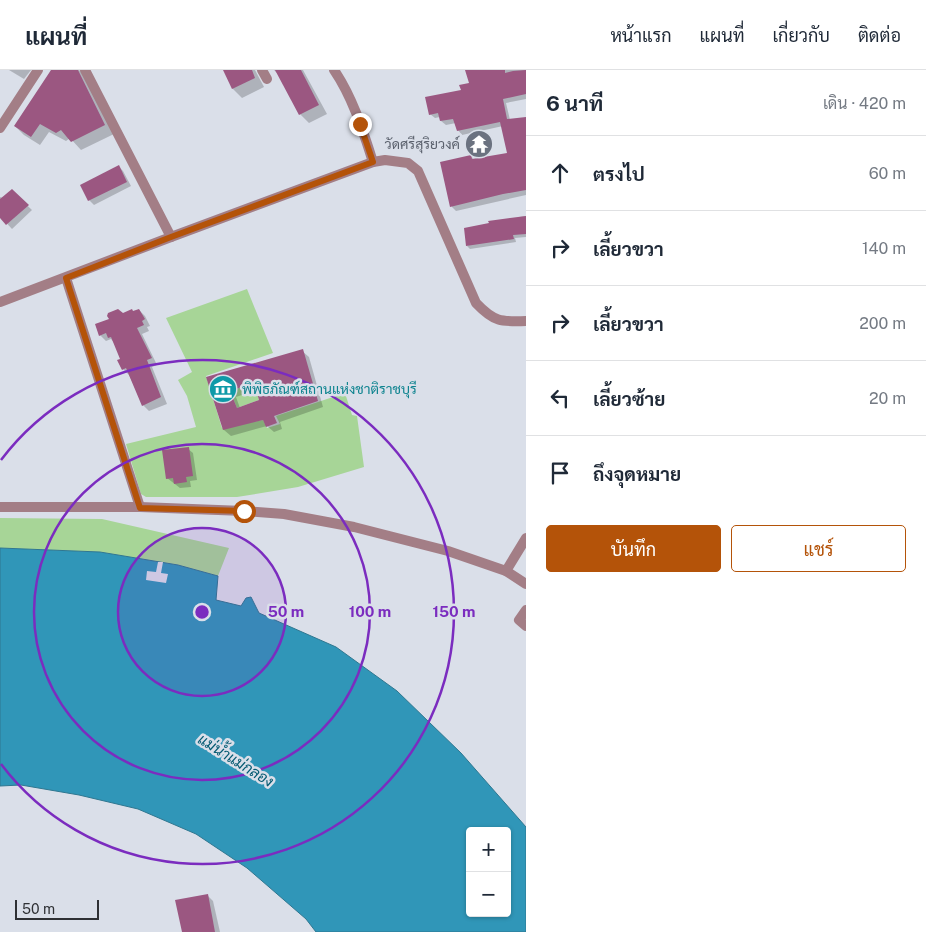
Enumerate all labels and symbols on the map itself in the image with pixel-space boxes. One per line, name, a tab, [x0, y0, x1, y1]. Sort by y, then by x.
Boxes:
route end	[349, 113, 372, 136]
temple icon: วัดศรีสุริยวงค์	[464, 129, 494, 159]
place label: วัดศรีสุริยวงค์	[384, 135, 460, 154]
museum icon: พิพิธภัณฑ์สถานแห่งชาติราชบุรี	[208, 374, 238, 404]
place label: พิพิธภัณฑ์สถานแห่งชาติราชบุรี	[242, 380, 417, 399]
route start	[233, 500, 256, 523]
centre of rings	[193, 603, 211, 621]
text: 50 m	[268, 603, 304, 620]
text: 100 m	[349, 603, 391, 620]
text: 150 m	[432, 603, 476, 620]
water label: แม่น้ำแม่กลอง	[195, 727, 279, 790]
scale bar	[15, 897, 99, 920]

